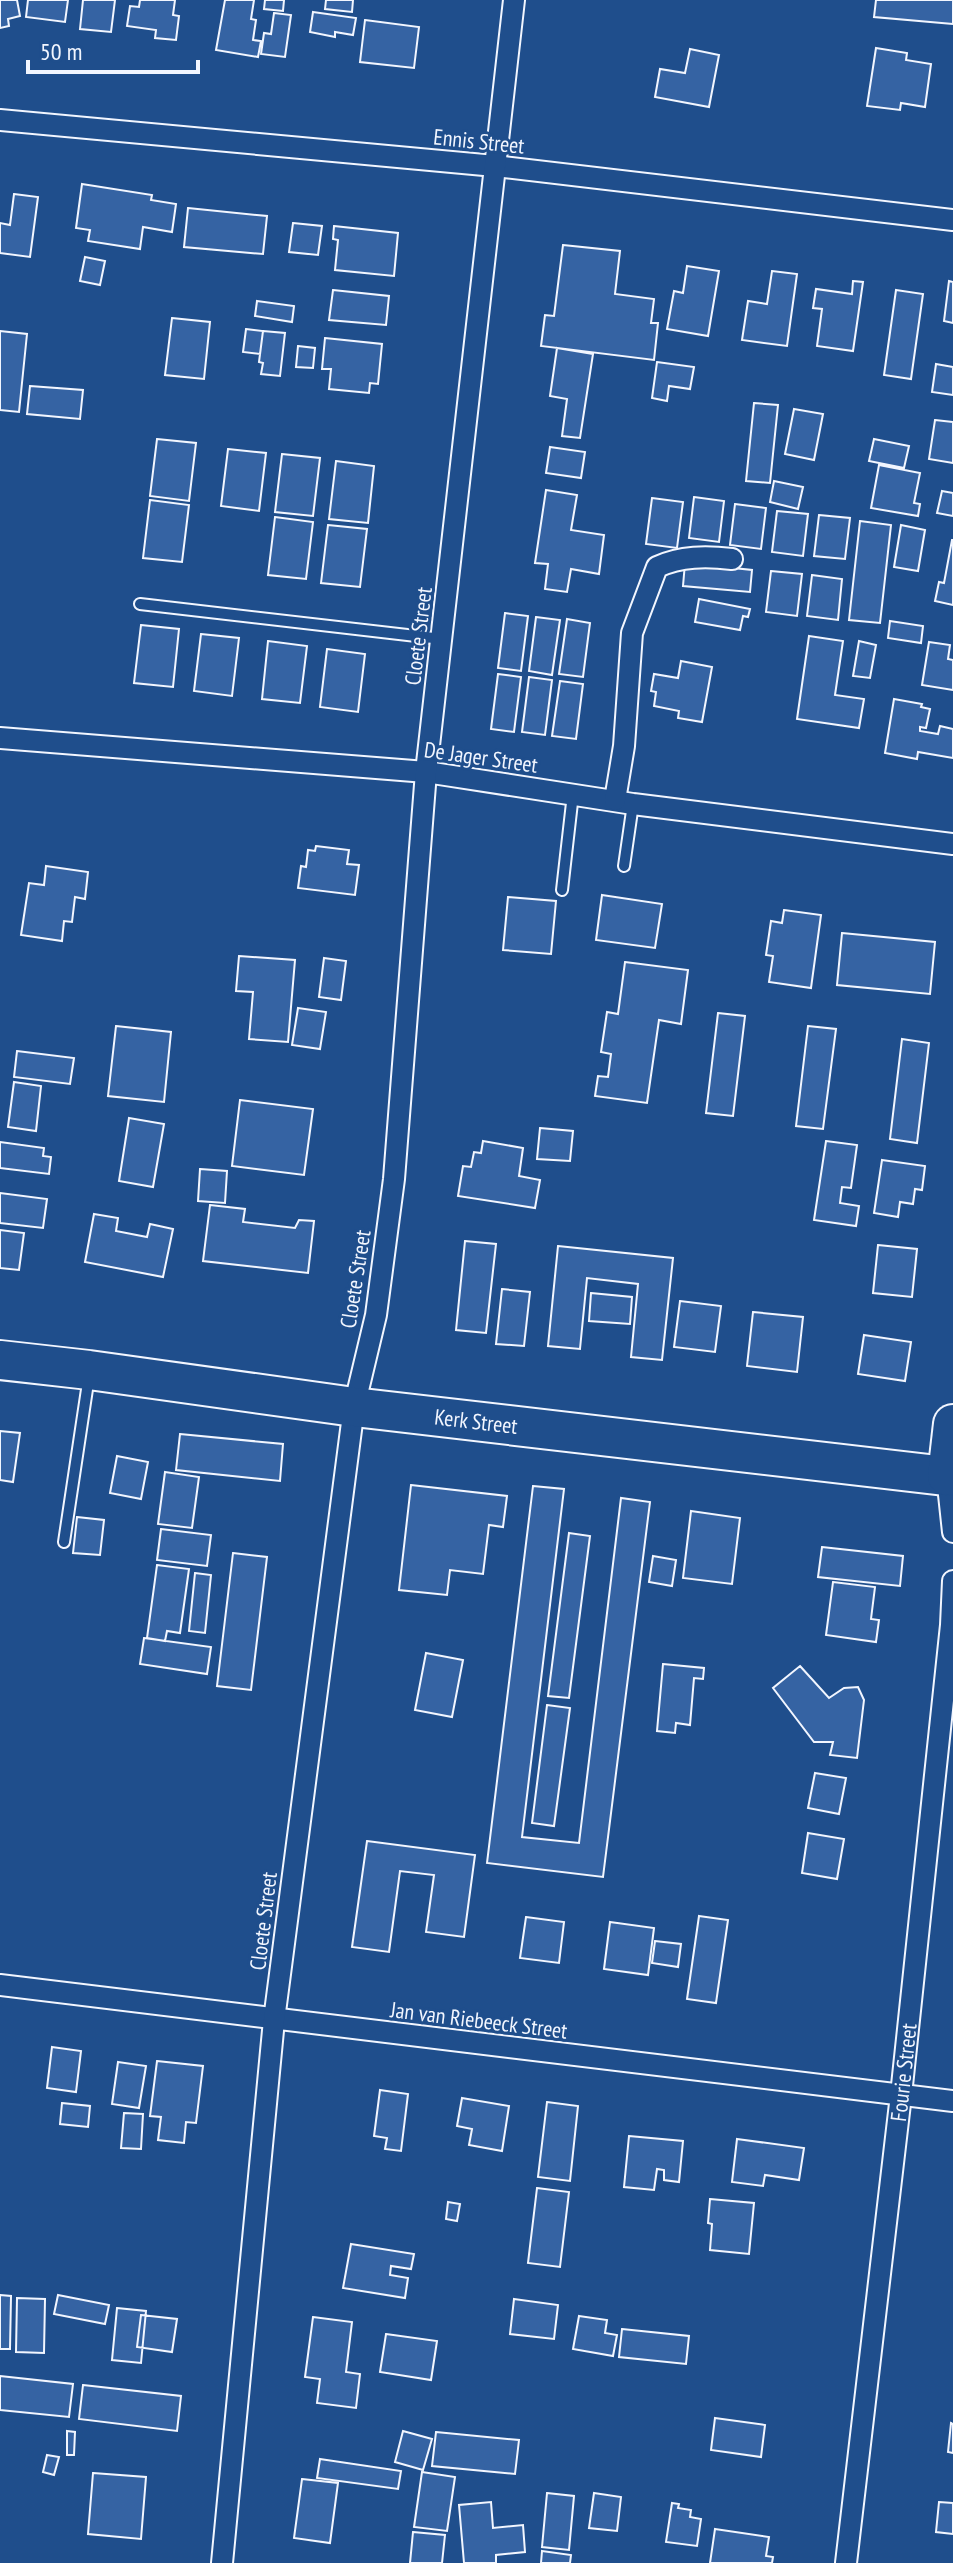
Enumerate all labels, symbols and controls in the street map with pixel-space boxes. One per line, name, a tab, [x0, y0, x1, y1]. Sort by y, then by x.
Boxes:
scale bar	[28, 24, 198, 74]
text: 50 m	[40, 36, 82, 67]
street label: Ennis Street	[432, 122, 526, 160]
street label: Cloete Street	[398, 585, 438, 687]
street label: De Jager Street	[422, 735, 540, 779]
street label: Cloete Street	[333, 1228, 377, 1330]
street label: Kerk Street	[433, 1403, 519, 1440]
street label: Cloete Street	[243, 1870, 283, 1972]
street label: Jan van Riebeeck Street	[388, 1995, 569, 2045]
street label: Fourie Street	[884, 2022, 923, 2123]

